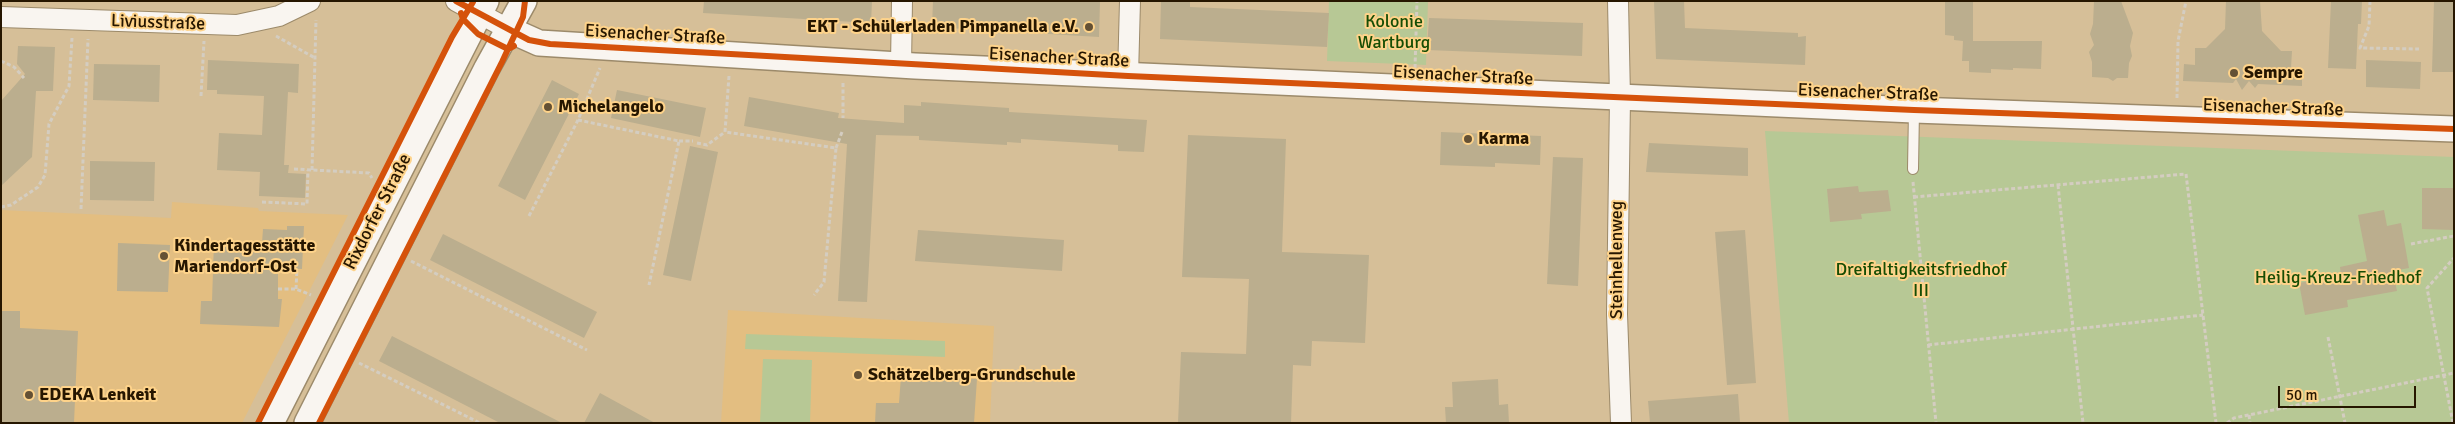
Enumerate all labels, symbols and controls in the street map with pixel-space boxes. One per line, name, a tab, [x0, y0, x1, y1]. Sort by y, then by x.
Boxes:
street label: Liviusstraße	[110, 11, 206, 35]
park label: Kolonie Wartburg	[1358, 11, 1430, 54]
place label: EKT - Schülerladen Pimpanella e.V.	[807, 16, 1079, 38]
street label: Eisenacher Straße	[584, 21, 726, 49]
marker: EKT - Schülerladen Pimpanella e.V.	[1083, 21, 1095, 33]
street label: Eisenacher Straße	[988, 44, 1130, 72]
street label: Eisenacher Straße	[1392, 62, 1534, 90]
place label: Sempre	[2244, 62, 2303, 84]
marker: Sempre	[2228, 67, 2240, 79]
street label: Eisenacher Straße	[1797, 80, 1939, 106]
street label: Eisenacher Straße	[2202, 95, 2344, 121]
place label: Michelangelo	[558, 96, 664, 118]
marker: Michelangelo	[542, 101, 554, 113]
place label: Karma	[1478, 128, 1529, 150]
marker: Karma	[1462, 133, 1474, 145]
street label: Rixdorfer Straße	[339, 150, 417, 274]
street label: Steinhellenweg	[1606, 201, 1628, 319]
place label: Kindertagesstätte Mariendorf-Ost	[174, 235, 315, 278]
marker: Kindertagesstätte Mariendorf-Ost	[158, 250, 170, 262]
park label: Dreifaltigkeitsfriedhof III	[1835, 259, 2007, 302]
park label: Heilig-Kreuz-Friedhof	[2255, 267, 2421, 289]
place label: Schätzelberg-Grundschule	[868, 364, 1076, 386]
marker: Schätzelberg-Grundschule	[852, 369, 864, 381]
scale bar	[2280, 376, 2418, 408]
place label: EDEKA Lenkeit	[39, 384, 156, 406]
text: 50 m	[2286, 386, 2317, 404]
marker: EDEKA Lenkeit	[23, 389, 35, 401]

